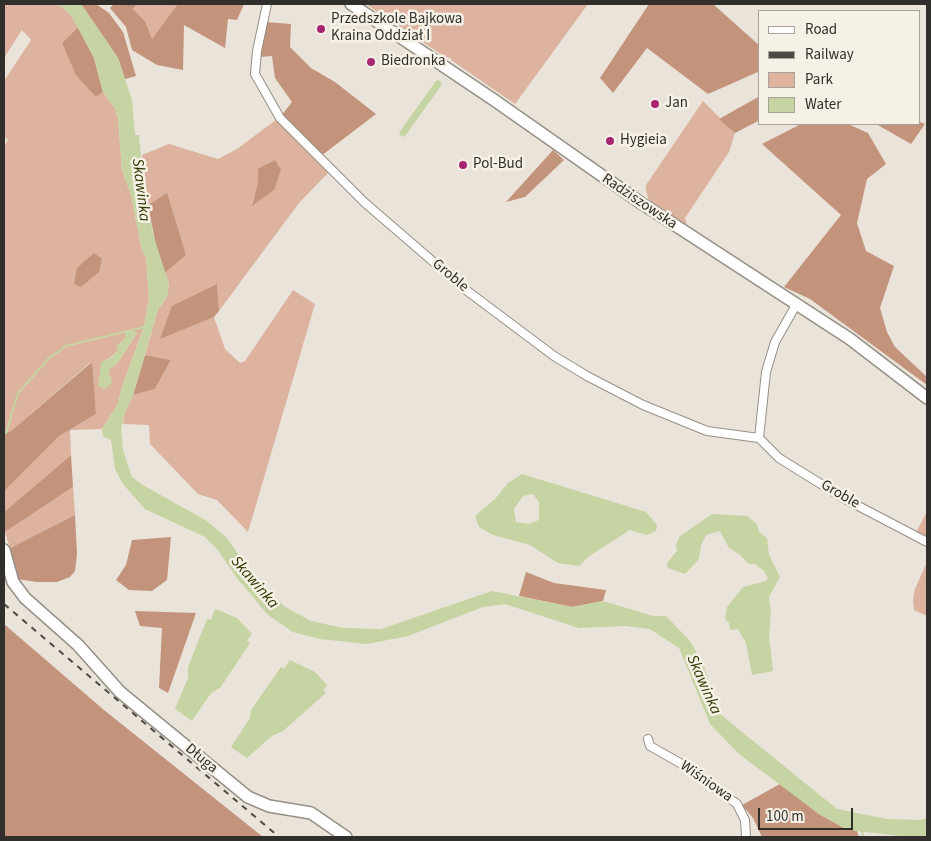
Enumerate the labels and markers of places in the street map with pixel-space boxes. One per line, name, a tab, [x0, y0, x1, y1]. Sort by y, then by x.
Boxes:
place label: Przedszkole Bajkowa Kraina Oddział I	[331, 11, 462, 46]
marker: Przedszkole Bajkowa Kraina Oddział I	[315, 23, 327, 35]
place label: Biedronka	[381, 53, 445, 71]
marker: Biedronka	[365, 56, 377, 68]
place label: Jan	[665, 95, 688, 113]
marker: Jan	[649, 98, 661, 110]
place label: Hygieia	[620, 132, 667, 150]
marker: Hygieia	[604, 135, 616, 147]
place label: Pol-Bud	[473, 156, 523, 174]
marker: Pol-Bud	[457, 159, 469, 171]

